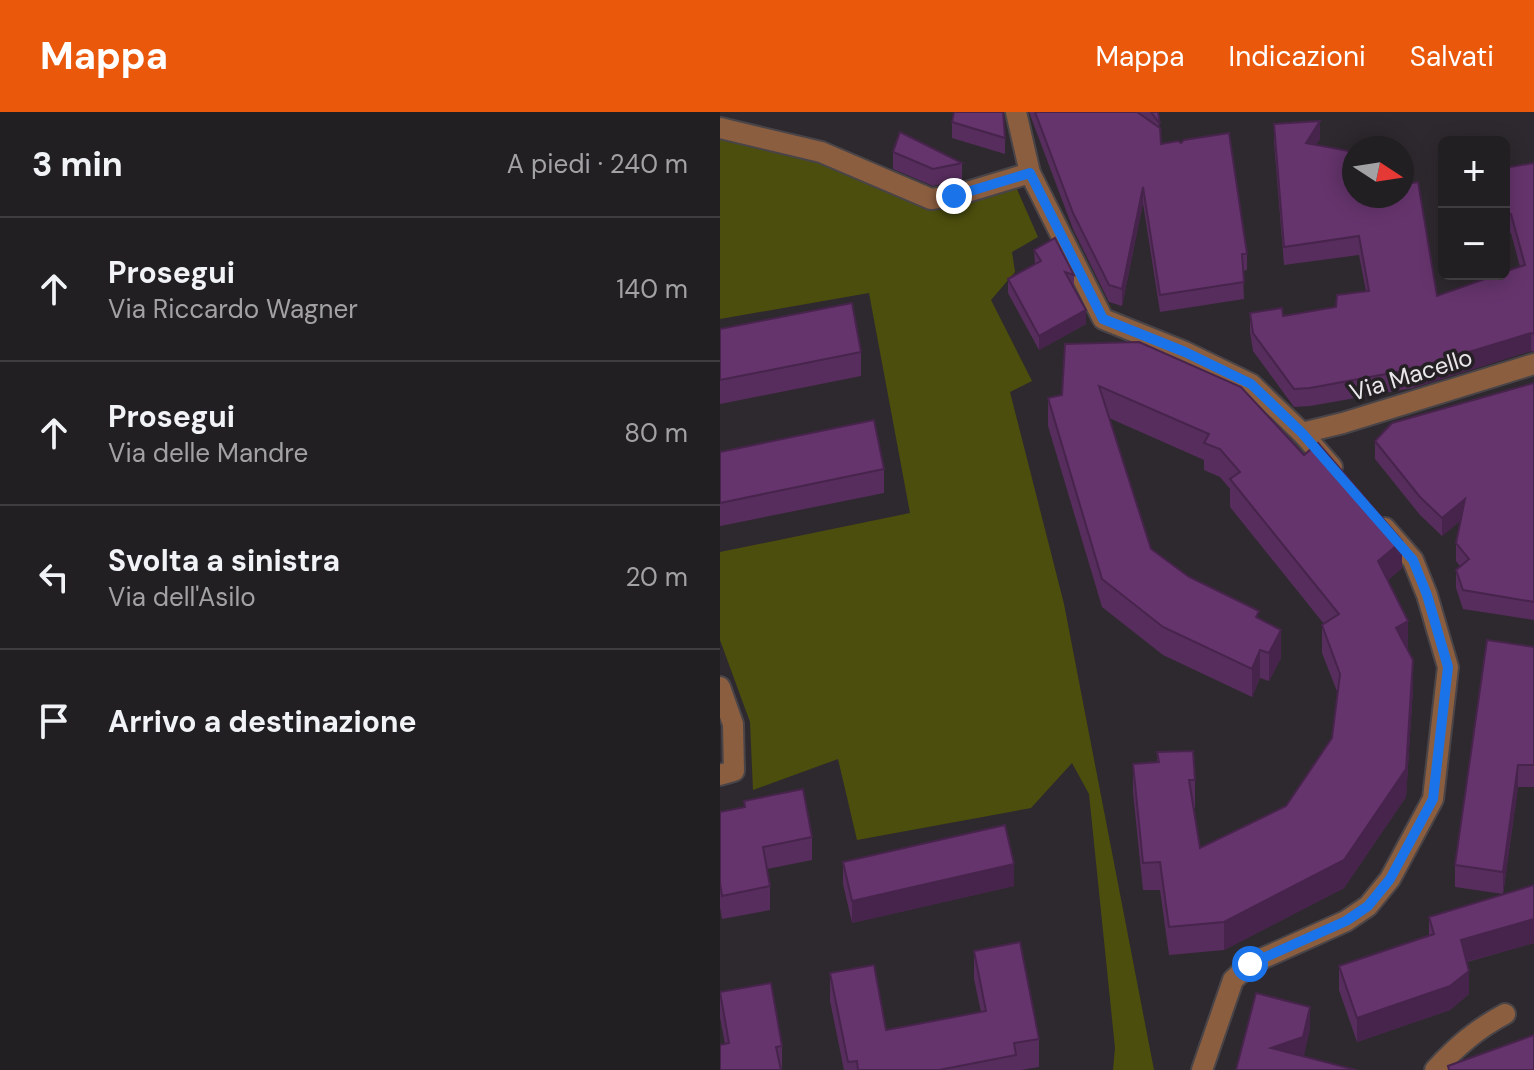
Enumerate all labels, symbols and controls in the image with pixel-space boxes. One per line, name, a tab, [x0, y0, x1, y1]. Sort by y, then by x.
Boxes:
text: Mappa	[40, 31, 168, 81]
text: Mappa	[1096, 38, 1185, 75]
text: Indicazioni	[1229, 38, 1366, 75]
text: Salvati	[1410, 38, 1494, 75]
north arrow	[1342, 136, 1414, 208]
map controls	[1438, 136, 1510, 280]
button: +	[1438, 136, 1510, 208]
text: 3 min	[32, 142, 123, 187]
text: A piedi · 240 m	[507, 147, 688, 181]
route end	[936, 178, 972, 214]
button: −	[1438, 208, 1510, 280]
text: Prosegui	[108, 253, 235, 292]
icon: ahead	[32, 267, 76, 311]
text: 140 m	[616, 272, 688, 306]
text: Via Riccardo Wagner	[108, 292, 358, 326]
street label: Via Macello	[1346, 341, 1476, 408]
text: Prosegui	[108, 397, 235, 436]
icon: ahead	[32, 411, 76, 455]
text: 80 m	[624, 416, 688, 450]
text: Via delle Mandre	[108, 436, 308, 470]
text: Svolta a sinistra	[108, 541, 340, 580]
icon: left	[32, 555, 76, 599]
text: 20 m	[625, 560, 688, 594]
text: Via dell'Asilo	[108, 580, 256, 614]
icon: arrive	[32, 699, 76, 743]
text: Arrivo a destinazione	[108, 702, 417, 741]
route start	[1232, 946, 1268, 982]

